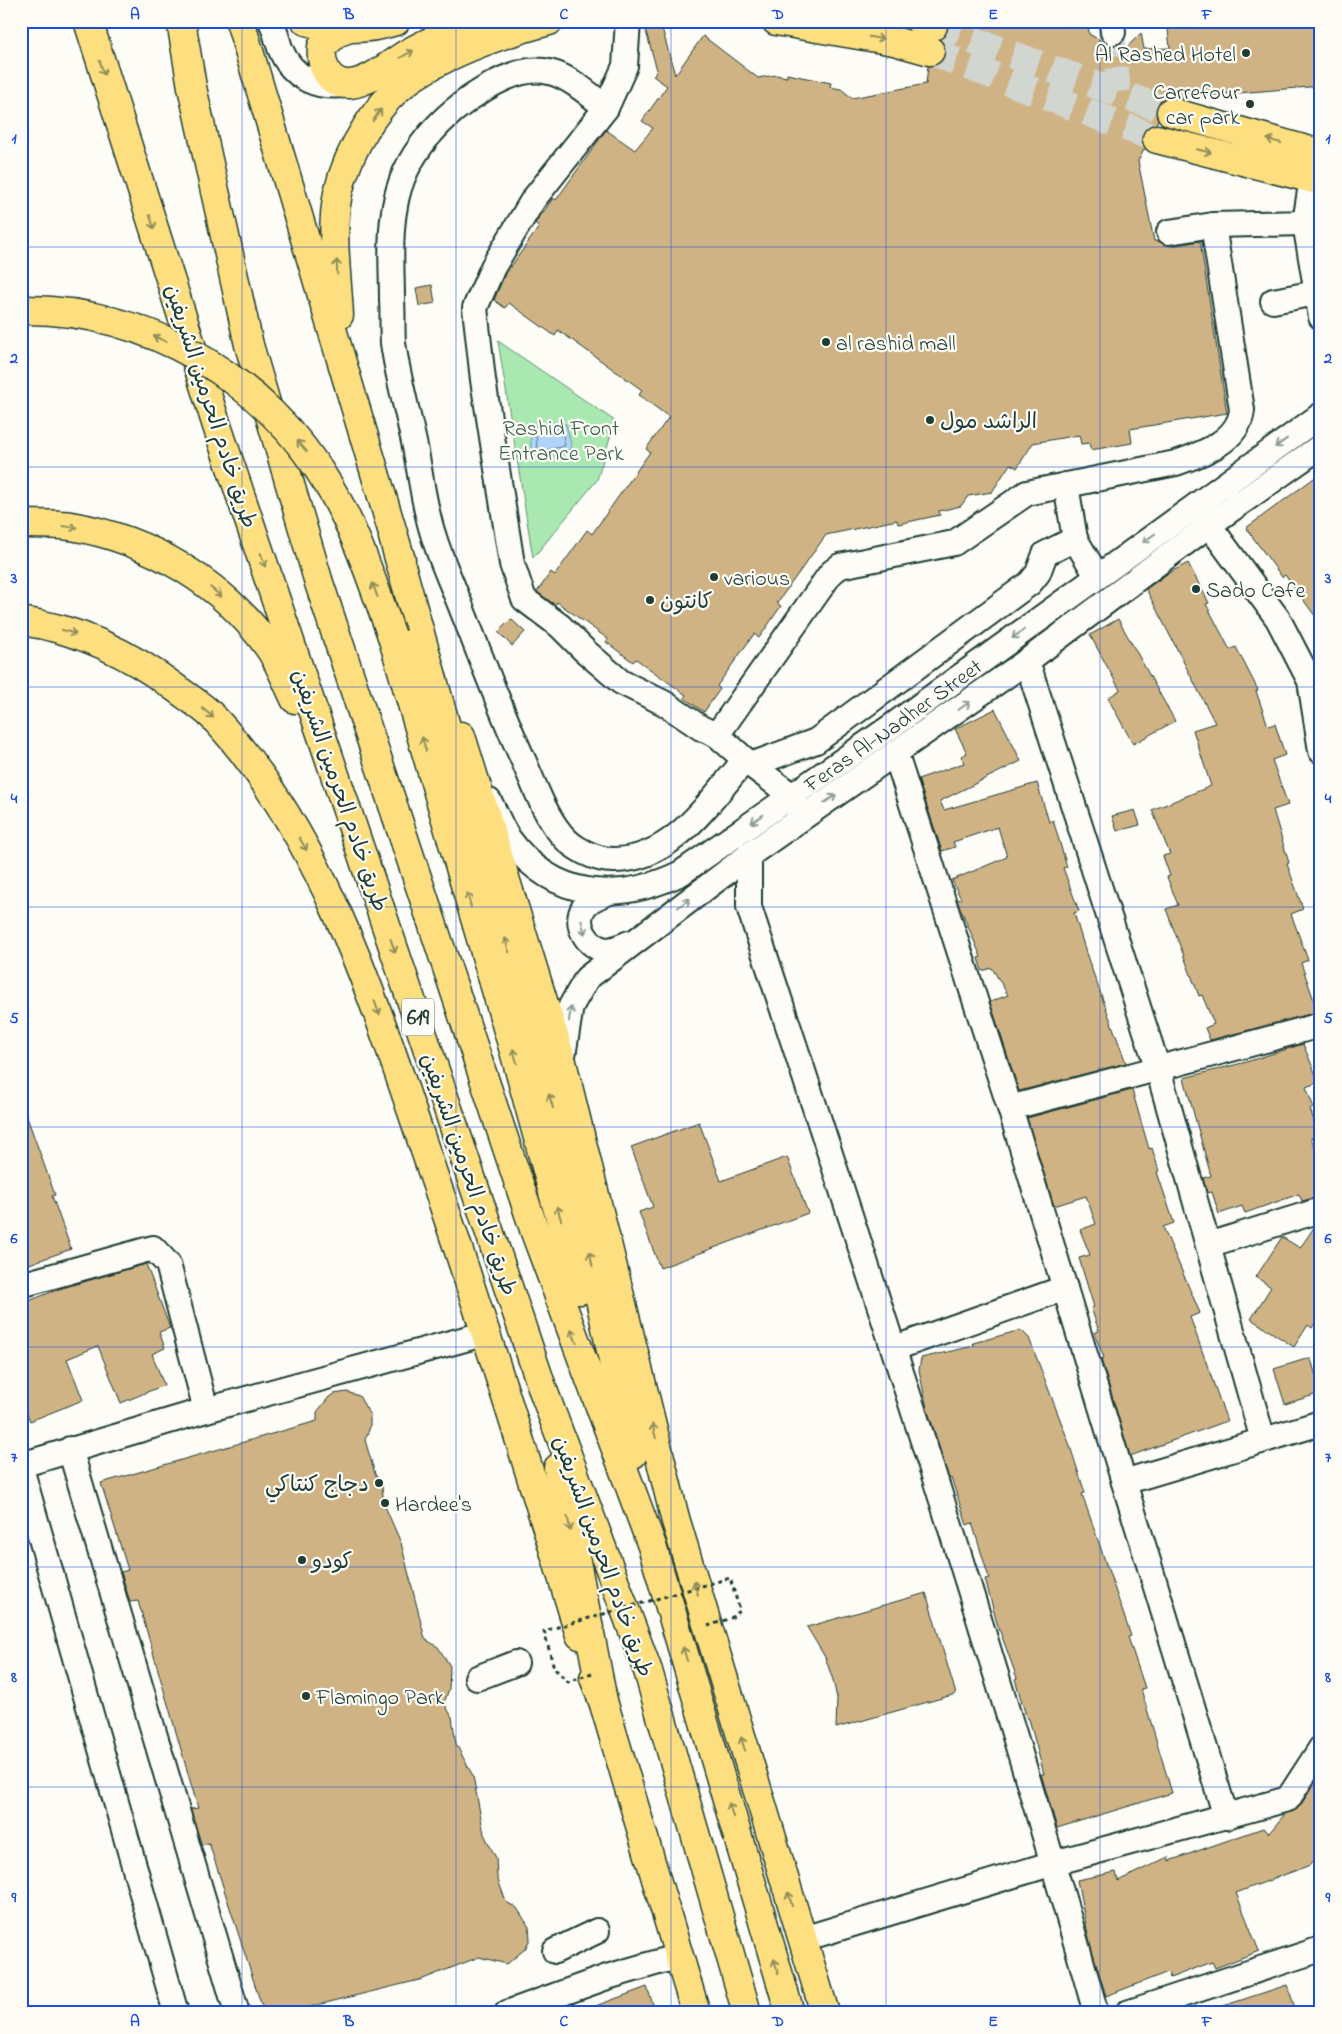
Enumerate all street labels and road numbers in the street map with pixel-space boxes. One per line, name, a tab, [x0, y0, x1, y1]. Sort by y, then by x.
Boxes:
street label: طريق خادم الحرمين الشريفين	[155, 281, 264, 533]
street label: Feras Al-Nadher Street	[798, 652, 991, 802]
street label: طريق خادم الحرمين الشريفين	[282, 665, 395, 917]
road number: 619	[402, 999, 434, 1036]
street label: طريق خادم الحرمين الشريفين	[411, 1049, 524, 1301]
street label: طريق خادم الحرمين الشريفين	[543, 1432, 660, 1682]

